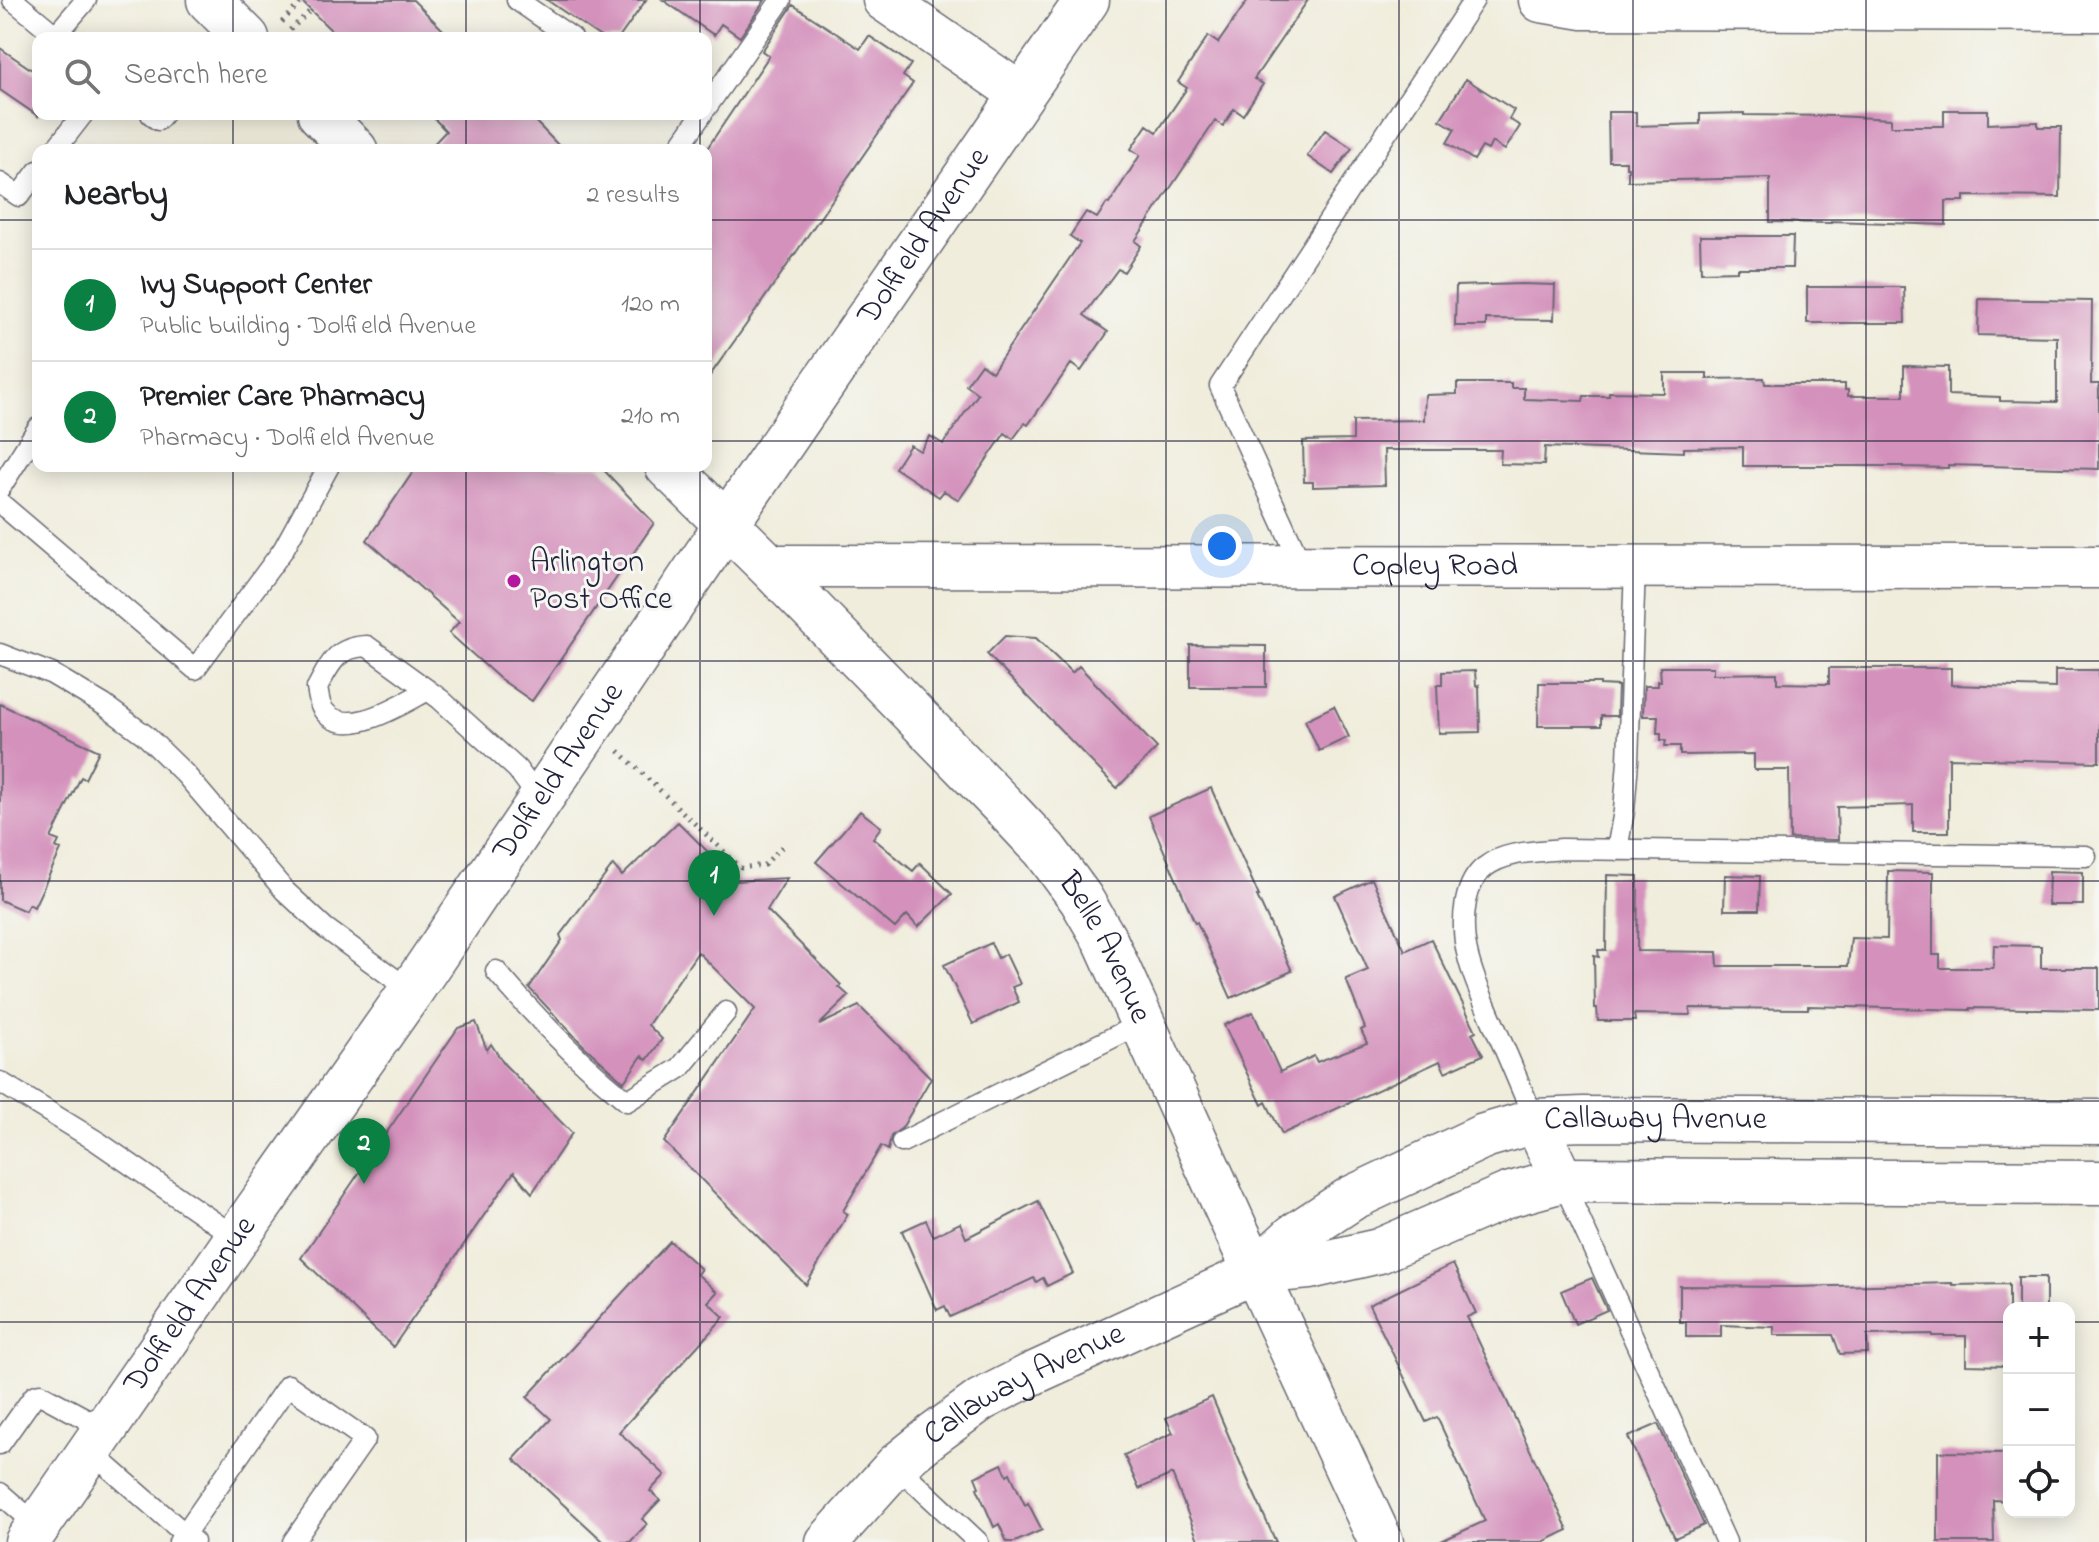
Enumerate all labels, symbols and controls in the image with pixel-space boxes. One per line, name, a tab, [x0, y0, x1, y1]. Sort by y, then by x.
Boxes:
search box	[32, 32, 712, 120]
icon: search	[60, 54, 104, 98]
text: Search here	[124, 54, 268, 98]
street label: Dolfield Avenue	[846, 138, 1002, 336]
text: Nearby	[64, 171, 168, 221]
text: 2 results	[587, 177, 680, 215]
text: Ivy Support Center	[140, 264, 372, 308]
text: 1	[86, 286, 94, 324]
text: 120 m	[621, 286, 680, 324]
text: Public building · Dolfield Avenue	[140, 308, 476, 346]
text: Premier Care Pharmacy	[140, 376, 425, 420]
text: 2	[84, 398, 96, 436]
text: 210 m	[621, 398, 680, 436]
text: Pharmacy · Dolfield Avenue	[140, 420, 435, 458]
your location	[1202, 526, 1242, 566]
place label: Arlington Post Office	[530, 540, 673, 624]
street label: Copley Road	[1352, 543, 1518, 590]
marker: Arlington Post Office	[505, 572, 523, 590]
street label: Dolfield Avenue	[481, 673, 637, 872]
pin: 1	[688, 850, 740, 916]
street label: Belle Avenue	[1045, 862, 1163, 1032]
street label: Callaway Avenue	[1543, 1095, 1768, 1144]
pin: 2	[338, 1118, 390, 1184]
street label: Dolfield Avenue	[112, 1206, 269, 1404]
map controls	[2003, 1302, 2075, 1518]
button: +	[2003, 1302, 2075, 1374]
street label: Callaway Avenue	[914, 1311, 1133, 1458]
button: −	[2003, 1374, 2075, 1446]
button: locate	[2003, 1446, 2075, 1518]

